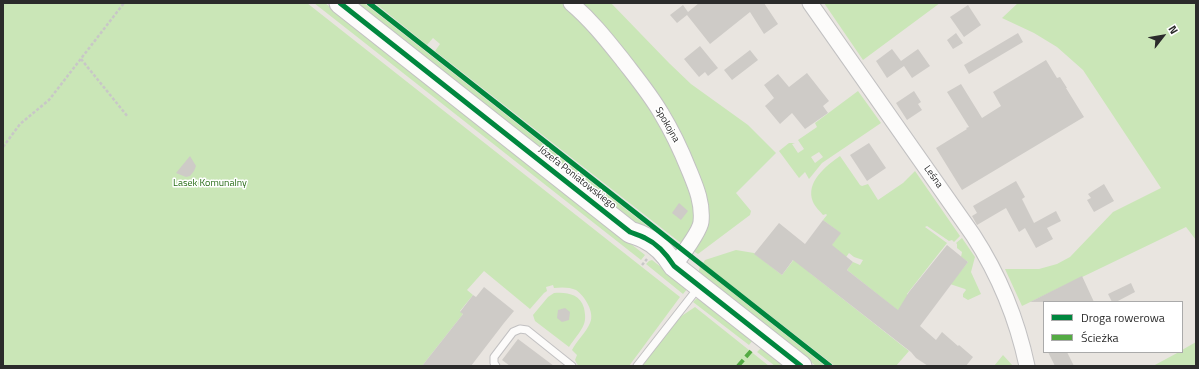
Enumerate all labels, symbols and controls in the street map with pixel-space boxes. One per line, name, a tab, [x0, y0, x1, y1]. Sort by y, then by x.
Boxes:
north arrow	[1143, 16, 1183, 56]
text: N	[1164, 22, 1182, 37]
street label: Spokojna	[652, 105, 682, 145]
street label: Józefa Poniatowskiego	[536, 144, 618, 212]
street label: Leśna	[921, 163, 945, 191]
park label: Lasek Komunalny	[173, 178, 247, 190]
legend	[1043, 301, 1183, 353]
text: Droga rowerowa	[1081, 308, 1165, 327]
text: Ścieżka	[1081, 328, 1119, 347]

